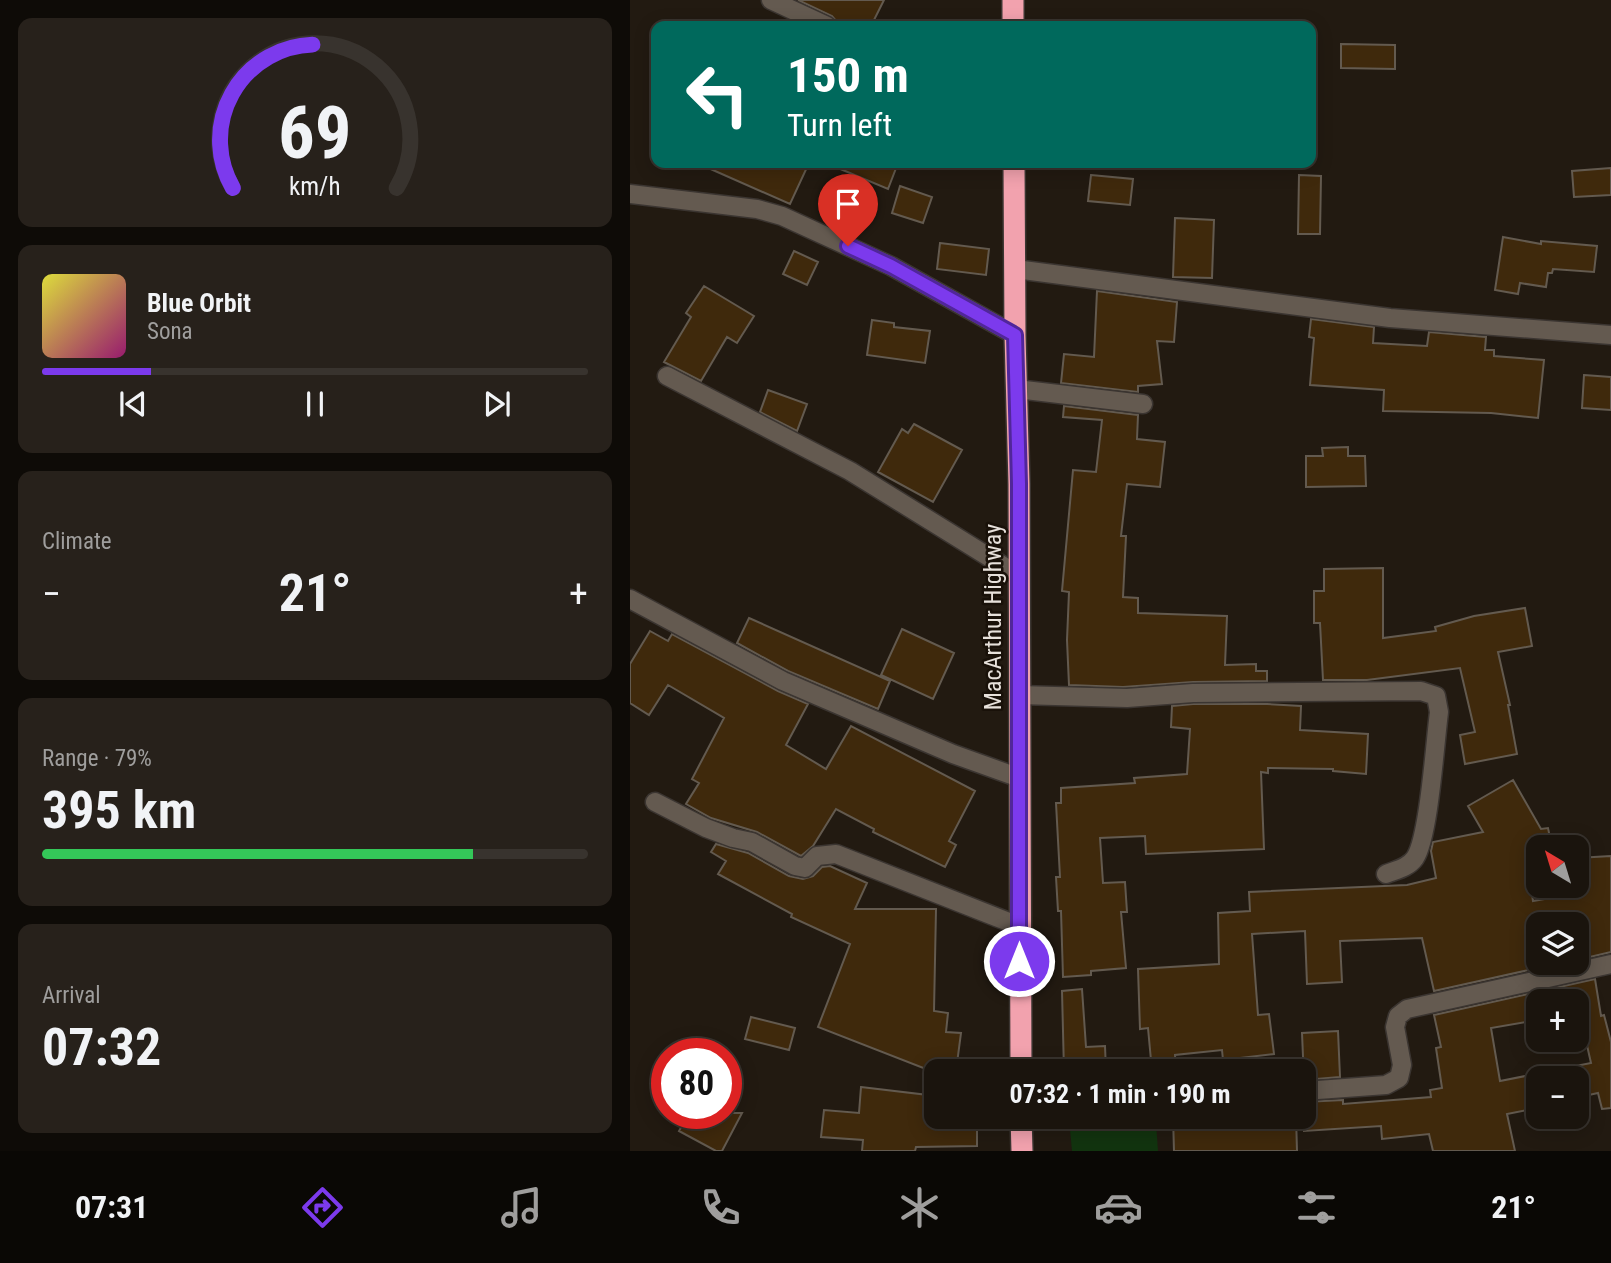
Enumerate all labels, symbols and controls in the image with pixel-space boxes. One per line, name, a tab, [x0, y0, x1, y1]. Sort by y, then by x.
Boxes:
text: 150 m	[787, 47, 909, 104]
icon: left	[672, 49, 763, 140]
text: 69	[278, 91, 352, 177]
text: Turn left	[787, 106, 892, 144]
text: km/h	[289, 172, 341, 201]
pin	[818, 174, 878, 246]
icon: arrive	[829, 185, 867, 223]
text: Blue Orbit	[147, 288, 251, 318]
text: Sona	[147, 318, 193, 345]
icon: previous	[114, 385, 152, 423]
icon: pause	[296, 385, 334, 423]
icon: next	[478, 385, 516, 423]
street label: MacArthur Highway	[979, 524, 1007, 710]
text: Climate	[42, 528, 112, 555]
text: 21°	[279, 563, 351, 624]
text: −	[42, 572, 61, 616]
text: +	[569, 572, 588, 616]
text: Range · 79%	[42, 745, 152, 772]
text: 395 km	[42, 780, 196, 841]
north arrow	[1526, 835, 1589, 898]
map controls	[1526, 835, 1589, 1129]
button: layers	[1526, 912, 1589, 975]
position arrow	[982, 924, 1056, 998]
text: Arrival	[42, 982, 101, 1009]
button: +	[1526, 989, 1589, 1052]
text: 07:32	[42, 1017, 161, 1078]
speed limit sign: 80	[651, 1038, 742, 1129]
button: −	[1526, 1066, 1589, 1129]
text: 07:32 · 1 min · 190 m	[1010, 1079, 1230, 1109]
icon: directions	[298, 1183, 347, 1232]
icon: music	[497, 1183, 546, 1232]
icon: phone	[696, 1183, 745, 1232]
icon: climate	[895, 1183, 944, 1232]
icon: car	[1094, 1183, 1143, 1232]
icon: filters	[1292, 1183, 1341, 1232]
text: 07:31	[75, 1188, 148, 1226]
text: 21°	[1491, 1188, 1536, 1226]

